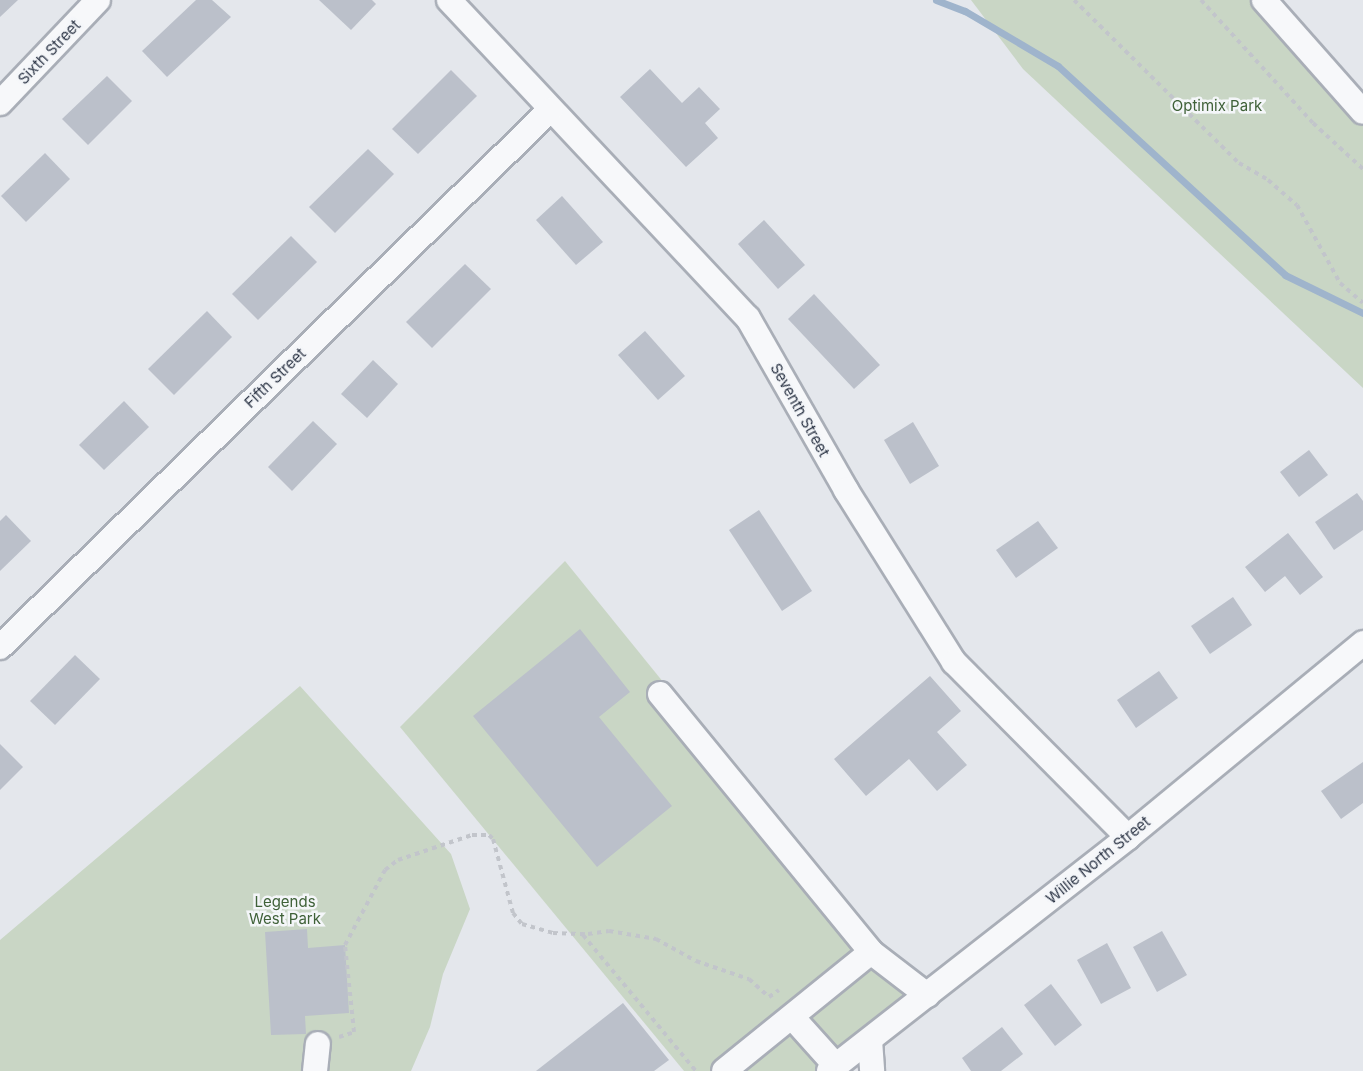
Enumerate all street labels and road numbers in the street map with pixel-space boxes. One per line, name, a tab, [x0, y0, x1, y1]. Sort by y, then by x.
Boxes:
street label: Sixth Street	[14, 16, 84, 88]
street label: Fifth Street	[241, 344, 309, 412]
street label: Seventh Street	[767, 360, 833, 460]
street label: Willie North Street	[1042, 812, 1154, 908]

